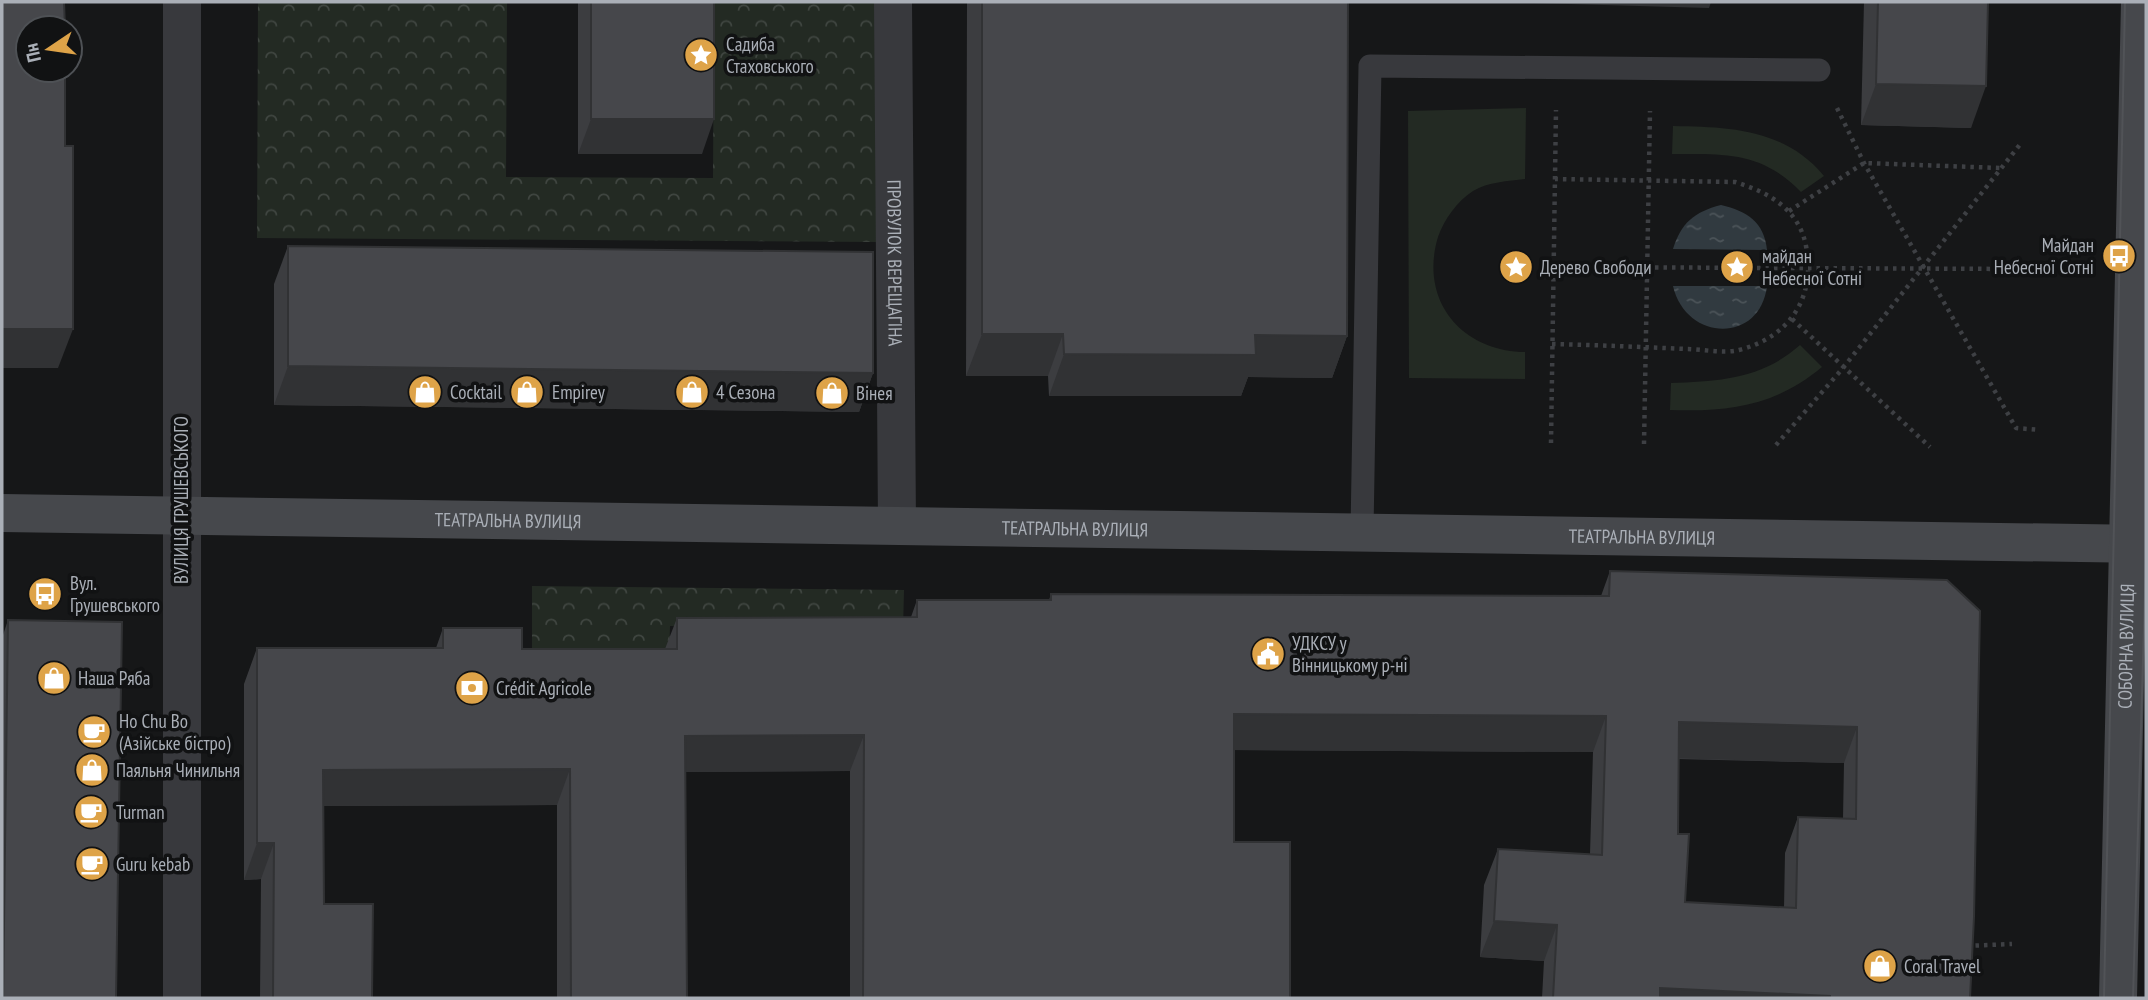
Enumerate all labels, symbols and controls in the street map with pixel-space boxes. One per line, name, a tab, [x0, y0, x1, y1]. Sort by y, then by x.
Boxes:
north arrow	[14, 14, 84, 84]
place label: Садиба Стаховського	[726, 32, 814, 78]
place icon: Садиба Стаховського	[682, 36, 720, 74]
text: Пн	[19, 41, 46, 64]
street label: ПРОВУЛОК ВЕРЕЩАГІНА	[882, 180, 908, 346]
place label: Майдан Небесної Сотні	[1994, 233, 2094, 279]
bus stop icon: Майдан Небесної Сотні	[2100, 237, 2138, 275]
place label: майдан Небесної Сотні	[1762, 244, 1862, 290]
place icon: Дерево Свободи	[1497, 248, 1535, 286]
place icon: майдан Небесної Сотні	[1718, 248, 1756, 286]
place label: Дерево Свободи	[1540, 255, 1652, 279]
shop icon: Cocktail	[406, 373, 444, 411]
shop icon: Empirey	[508, 373, 546, 411]
shop icon: 4 Сезона	[673, 373, 711, 411]
shop icon: Вінея	[813, 374, 851, 412]
place label: Cocktail	[450, 380, 502, 404]
place label: Empirey	[552, 380, 606, 404]
place label: 4 Сезона	[716, 380, 775, 404]
place label: Вінея	[856, 381, 893, 405]
street label: ВУЛИЦЯ ГРУШЕВСЬКОГО	[169, 416, 193, 584]
street label: ТЕАТРАЛЬНА ВУЛИЦЯ	[434, 507, 581, 533]
street label: ТЕАТРАЛЬНА ВУЛИЦЯ	[1001, 515, 1148, 542]
street label: ТЕАТРАЛЬНА ВУЛИЦЯ	[1568, 524, 1715, 550]
place label: Вул. Грушевського	[70, 571, 160, 617]
bus stop icon: Вул. Грушевського	[26, 575, 64, 613]
street label: СОБОРНА ВУЛИЦЯ	[2112, 583, 2139, 709]
place label: УДКСУ у Вінницькому р-ні	[1292, 631, 1408, 677]
public building icon: УДКСУ у Вінницькому р-ні	[1249, 635, 1287, 673]
shop icon: Наша Ряба	[35, 659, 73, 697]
place label: Наша Ряба	[78, 666, 150, 690]
bank icon: Crédit Agricole	[453, 669, 491, 707]
place label: Crédit Agricole	[496, 676, 592, 700]
place label: Ho Chu Bo (Азійське бістро)	[119, 709, 231, 755]
cafe icon: Ho Chu Bo (Азійське бістро)	[75, 713, 113, 751]
shop icon: Паяльня Чинильня	[73, 751, 111, 789]
place label: Паяльня Чинильня	[116, 758, 240, 782]
cafe icon: Turman	[72, 793, 110, 831]
place label: Turman	[116, 800, 165, 824]
cafe icon: Guru kebab	[73, 845, 111, 883]
place label: Guru kebab	[116, 852, 190, 876]
shop icon: Coral Travel	[1861, 947, 1899, 985]
place label: Coral Travel	[1904, 954, 1981, 978]

